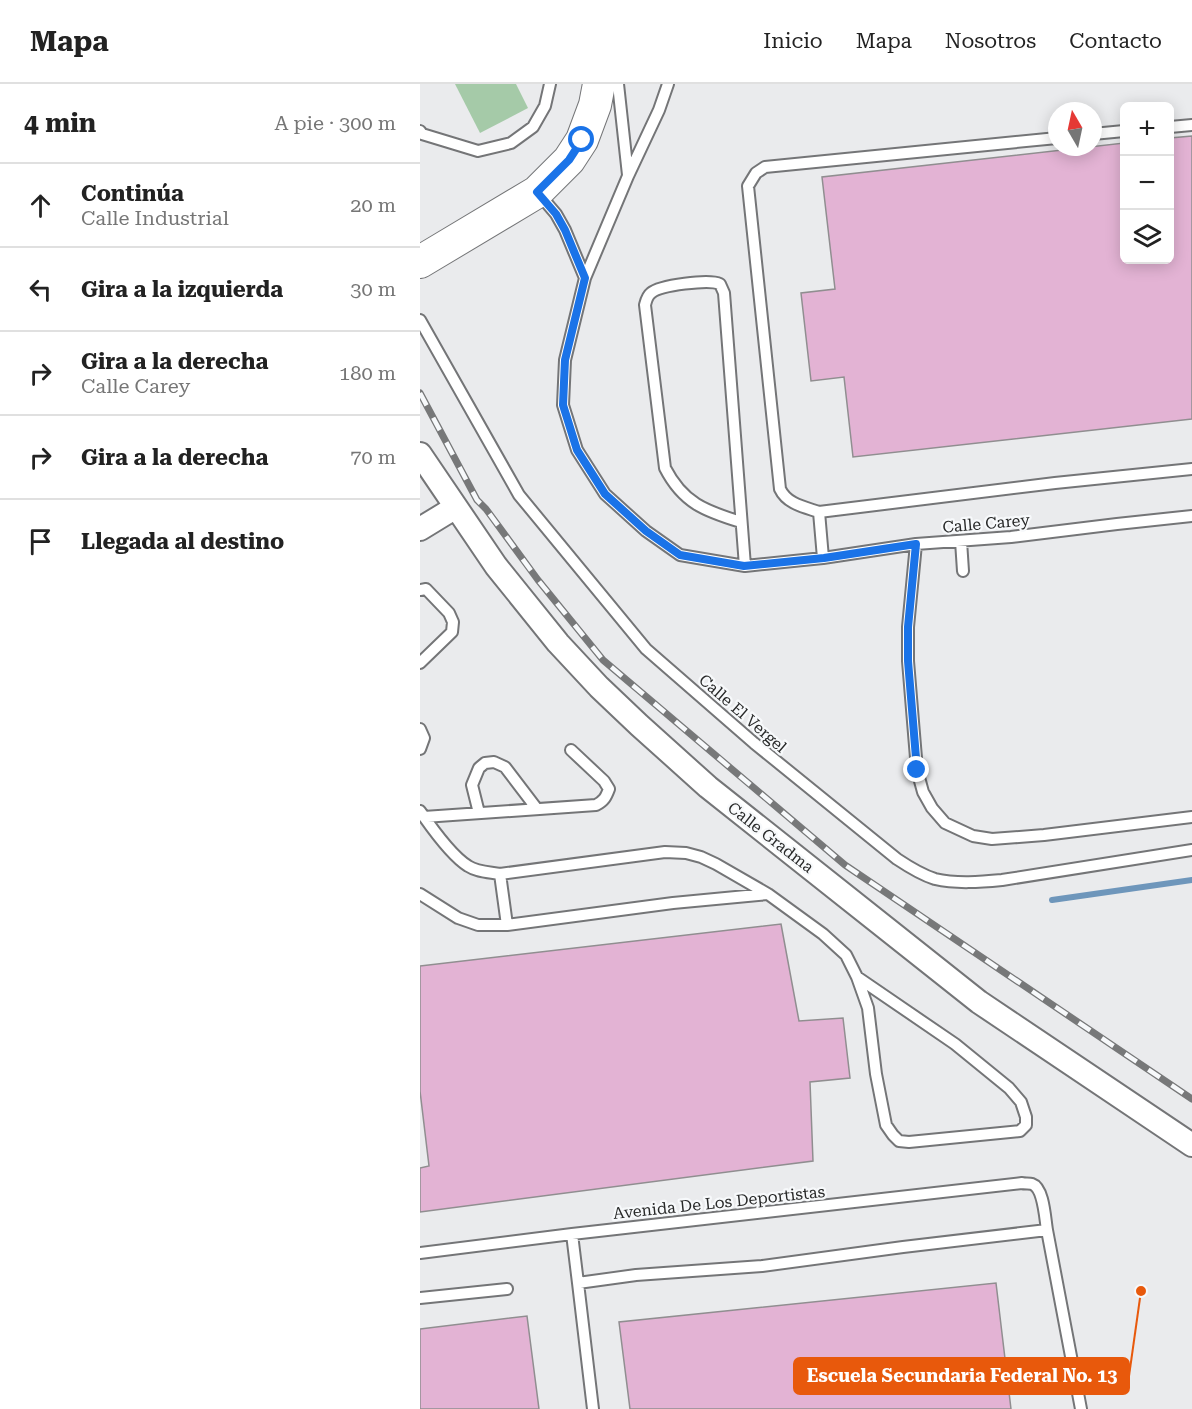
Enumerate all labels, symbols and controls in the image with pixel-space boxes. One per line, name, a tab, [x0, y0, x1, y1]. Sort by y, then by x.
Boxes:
text: Mapa	[30, 25, 109, 58]
text: Inicio	[763, 29, 823, 53]
text: Mapa	[856, 29, 912, 53]
text: Nosotros	[945, 29, 1036, 53]
text: Contacto	[1069, 29, 1162, 53]
north arrow	[1048, 102, 1102, 156]
map controls	[1120, 102, 1174, 264]
button: +	[1120, 102, 1174, 156]
text: 4 min	[24, 108, 96, 138]
text: A pie · 300 m	[274, 111, 396, 135]
route start	[568, 126, 594, 152]
button: −	[1120, 156, 1174, 210]
text: Continúa	[81, 181, 184, 206]
icon: ahead	[24, 189, 57, 222]
text: 20 m	[350, 193, 396, 217]
text: Calle Industrial	[81, 206, 229, 230]
button: layers	[1120, 210, 1174, 264]
icon: left	[24, 273, 57, 306]
text: Gira a la izquierda	[81, 277, 283, 302]
text: 30 m	[350, 277, 396, 301]
text: Gira a la derecha	[81, 349, 268, 374]
icon: right	[24, 357, 57, 390]
text: 180 m	[339, 361, 396, 385]
text: Calle Carey	[81, 374, 190, 398]
icon: right	[24, 441, 57, 474]
text: Gira a la derecha	[81, 445, 268, 470]
text: 70 m	[350, 445, 396, 469]
street label: Calle Carey	[942, 510, 1031, 537]
icon: arrive	[24, 525, 57, 558]
text: Llegada al destino	[81, 529, 284, 554]
street label: Calle El Vergel	[695, 670, 790, 757]
route end	[903, 756, 929, 782]
street label: Calle Gradma	[724, 798, 818, 877]
street label: Avenida De Los Deportistas	[612, 1182, 826, 1223]
callout: Escuela Secundaria Federal No. 13	[794, 1358, 1129, 1394]
text: Escuela Secundaria Federal No. 13	[807, 1365, 1117, 1386]

